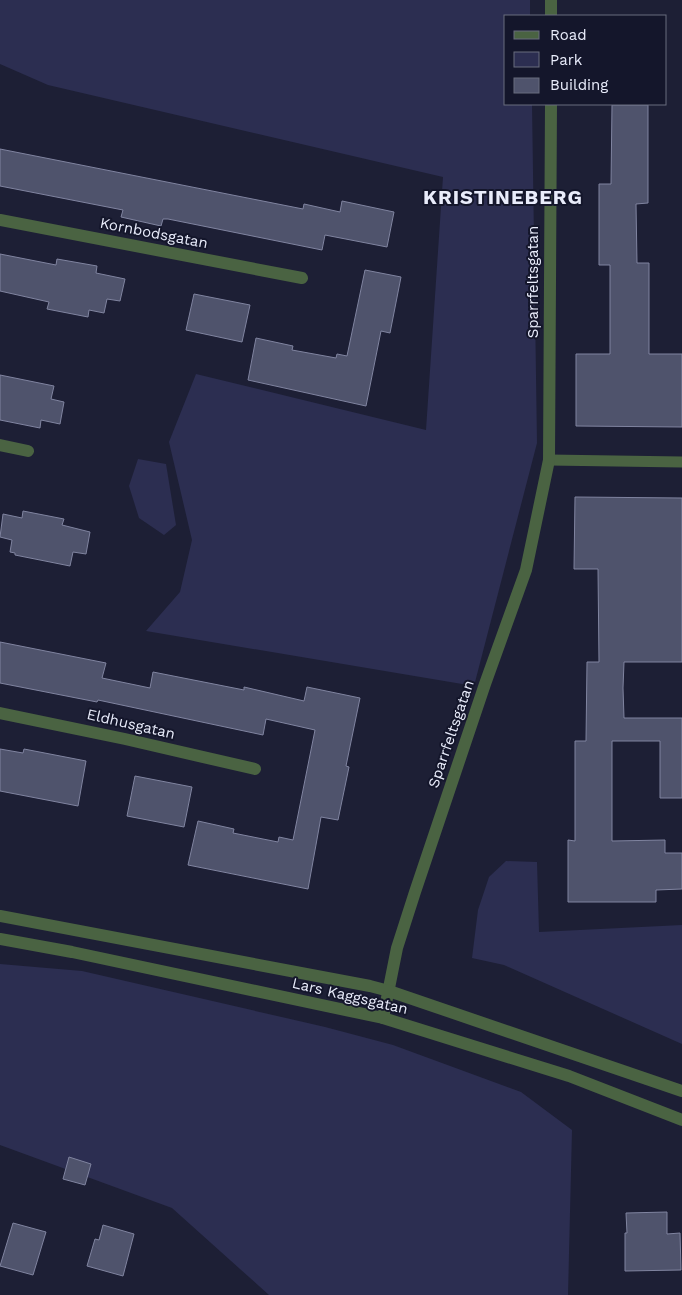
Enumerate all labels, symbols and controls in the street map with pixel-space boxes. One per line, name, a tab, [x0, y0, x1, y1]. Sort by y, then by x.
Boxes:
legend	[504, 15, 667, 105]
text: Road	[550, 26, 587, 44]
text: Park	[550, 51, 583, 69]
text: Building	[550, 76, 608, 94]
district label: KRISTINEBERG	[423, 185, 583, 209]
street label: Kornbodsgatan	[99, 214, 209, 252]
street label: Sparrfeltsgatan	[524, 226, 542, 338]
street label: Sparrfeltsgatan	[424, 678, 478, 790]
street label: Eldhusgatan	[85, 705, 177, 743]
street label: Lars Kaggsgatan	[290, 974, 410, 1018]

